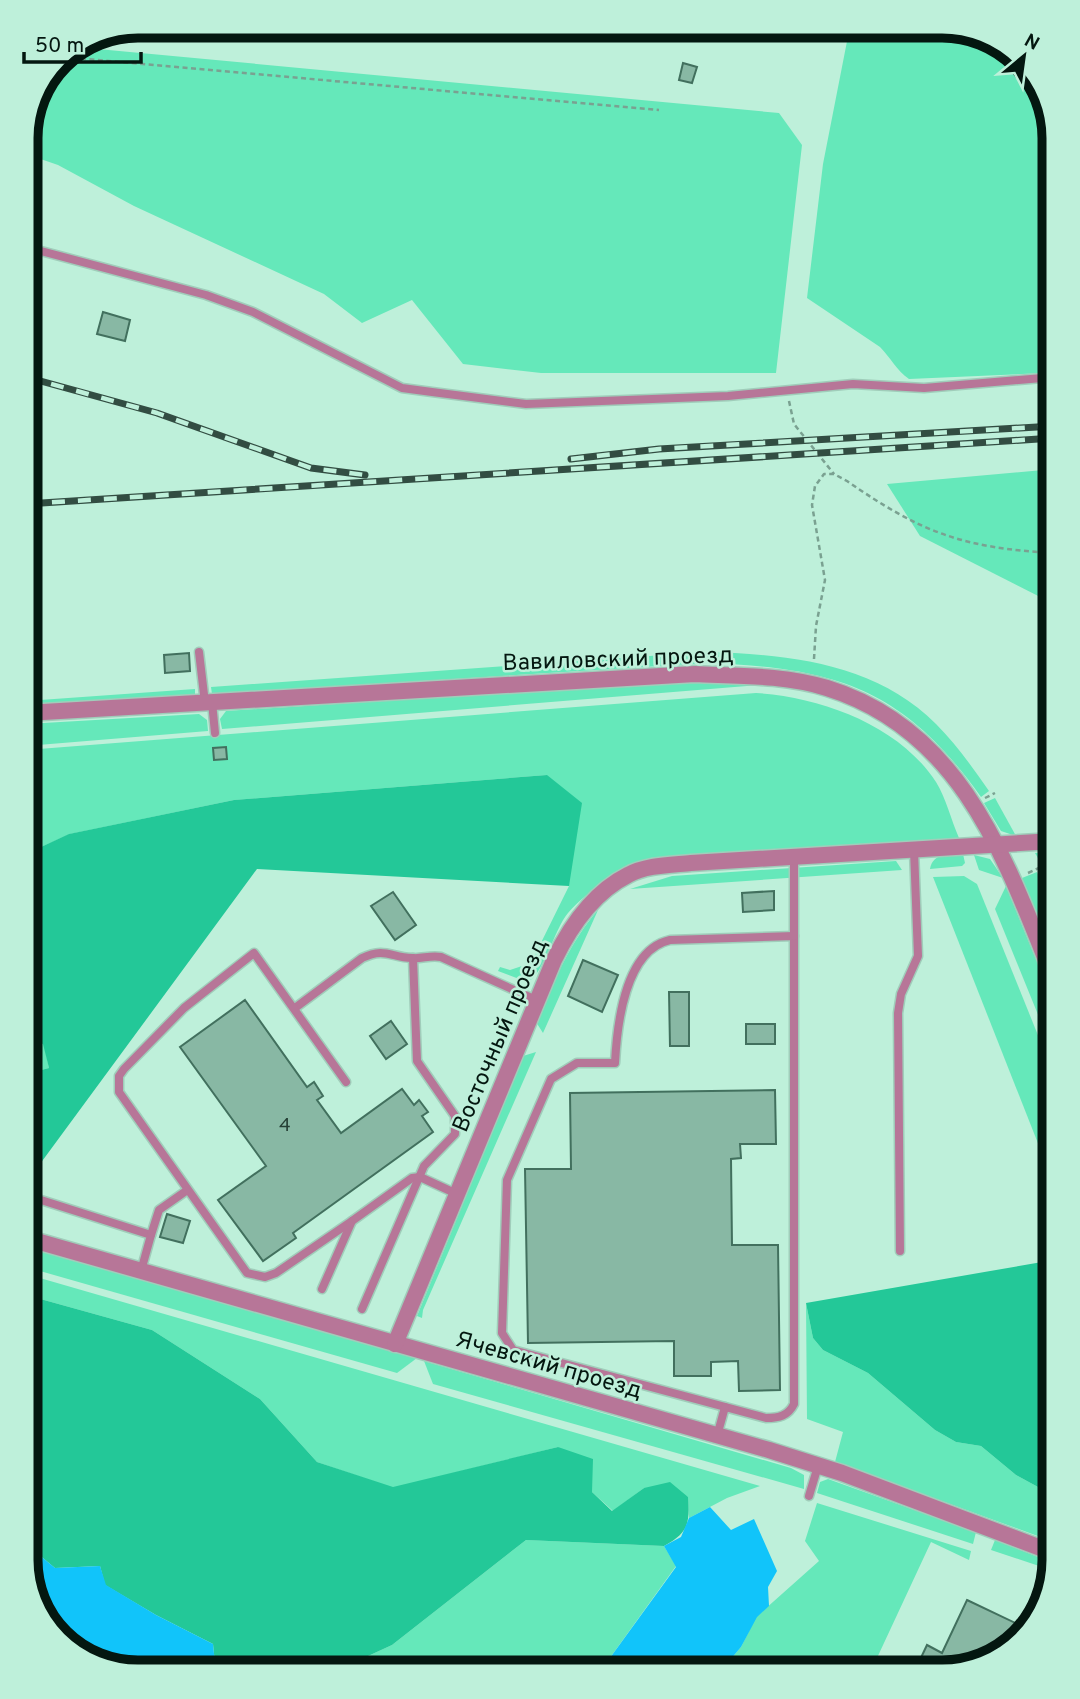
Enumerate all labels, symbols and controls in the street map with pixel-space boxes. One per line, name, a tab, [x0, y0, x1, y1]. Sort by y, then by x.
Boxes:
scale bar	[24, 21, 142, 65]
north arrow	[989, 21, 1059, 91]
text: N	[1019, 29, 1043, 57]
text: 50 m	[35, 33, 84, 60]
street label: Вавиловский проезд	[502, 642, 734, 679]
street label: Восточный проезд	[447, 935, 555, 1137]
house number: 4	[279, 1114, 291, 1138]
street label: Ячевский проезд	[452, 1326, 645, 1407]

